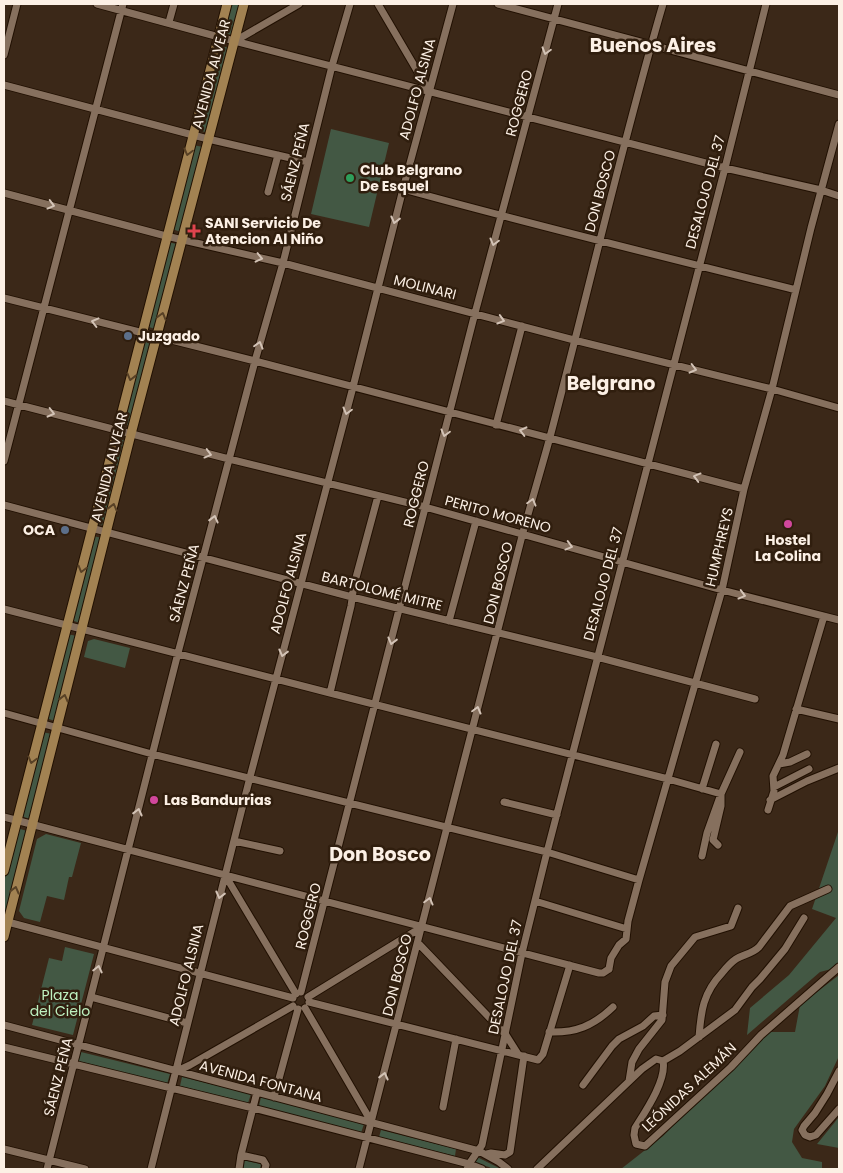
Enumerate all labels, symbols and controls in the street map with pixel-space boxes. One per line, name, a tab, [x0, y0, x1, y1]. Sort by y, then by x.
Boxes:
street label: AVENIDA ALVEAR	[187, 17, 235, 131]
district label: Buenos Aires	[590, 32, 716, 59]
street label: ADOLFO ALSINA	[394, 36, 440, 142]
one-way arrow	[541, 46, 551, 54]
street label: ROGGERO	[501, 68, 537, 138]
street label: SÁENZ PEÑA	[276, 120, 314, 204]
street label: DESALOJO DEL 37	[680, 133, 730, 251]
one-way arrow	[183, 147, 194, 156]
street label: DON BOSCO	[579, 148, 621, 234]
place label: Club Belgrano De Esquel	[360, 160, 462, 196]
marker: Club Belgrano De Esquel	[344, 172, 356, 184]
one-way arrow	[46, 200, 54, 210]
place label: SANI Servicio De Atencion Al Niño	[205, 213, 323, 249]
one-way arrow	[390, 215, 401, 224]
marker: SANI Servicio De Atencion Al Niño	[187, 224, 201, 238]
one-way arrow	[490, 237, 500, 245]
one-way arrow	[255, 252, 264, 263]
street label: MOLINARI	[392, 270, 458, 304]
one-way arrow	[156, 311, 167, 320]
one-way arrow	[497, 315, 505, 325]
one-way arrow	[91, 317, 99, 327]
place label: Juzgado	[138, 326, 200, 346]
marker: Juzgado	[122, 330, 134, 342]
one-way arrow	[254, 341, 264, 349]
one-way arrow	[688, 363, 697, 374]
district label: Belgrano	[567, 370, 655, 397]
one-way arrow	[126, 373, 136, 381]
one-way arrow	[47, 407, 55, 418]
one-way arrow	[342, 407, 353, 416]
street label: AVENIDA ALVEAR	[86, 410, 132, 524]
one-way arrow	[519, 426, 528, 437]
one-way arrow	[440, 428, 451, 437]
one-way arrow	[204, 448, 213, 459]
street label: ROGGERO	[398, 459, 434, 529]
one-way arrow	[693, 472, 702, 483]
street label: PERITO MORENO	[443, 490, 553, 538]
one-way arrow	[526, 498, 536, 507]
one-way arrow	[107, 502, 118, 511]
street label: HUMPHREYS	[700, 505, 738, 589]
one-way arrow	[208, 515, 218, 523]
marker: Hostel La Colina	[782, 518, 794, 530]
place label: OCA	[23, 520, 56, 540]
marker: OCA	[59, 524, 71, 536]
street label: DESALOJO DEL 37	[578, 525, 628, 643]
street label: ADOLFO ALSINA	[265, 530, 311, 636]
place label: Hostel La Colina	[755, 530, 821, 566]
street label: DON BOSCO	[478, 540, 518, 626]
one-way arrow	[565, 540, 574, 551]
street label: SÁENZ PEÑA	[164, 542, 204, 624]
one-way arrow	[77, 564, 88, 573]
street label: BARTOLOMÉ MITRE	[319, 566, 445, 616]
one-way arrow	[738, 589, 747, 600]
one-way arrow	[387, 637, 398, 646]
one-way arrow	[278, 649, 289, 658]
one-way arrow	[58, 694, 69, 703]
one-way arrow	[472, 706, 482, 715]
one-way arrow	[28, 755, 38, 763]
place label: Las Bandurrias	[164, 790, 272, 810]
marker: Las Bandurrias	[148, 794, 160, 806]
one-way arrow	[132, 807, 143, 816]
district label: Don Bosco	[329, 841, 431, 868]
street label: ROGGERO	[290, 881, 326, 951]
one-way arrow	[10, 886, 20, 894]
one-way arrow	[215, 890, 226, 899]
one-way arrow	[423, 898, 433, 906]
street label: DESALOJO DEL 37	[483, 918, 527, 1036]
street label: ADOLFO ALSINA	[164, 922, 208, 1028]
street label: DON BOSCO	[377, 932, 417, 1018]
one-way arrow	[92, 965, 103, 974]
park label: Plaza del Cielo	[30, 985, 90, 1021]
street label: SÁENZ PEÑA	[39, 1035, 77, 1119]
street label: LEÓNIDAS ALEMÁN	[637, 1038, 741, 1136]
street label: AVENIDA FONTANA	[197, 1055, 325, 1107]
one-way arrow	[378, 1071, 389, 1080]

